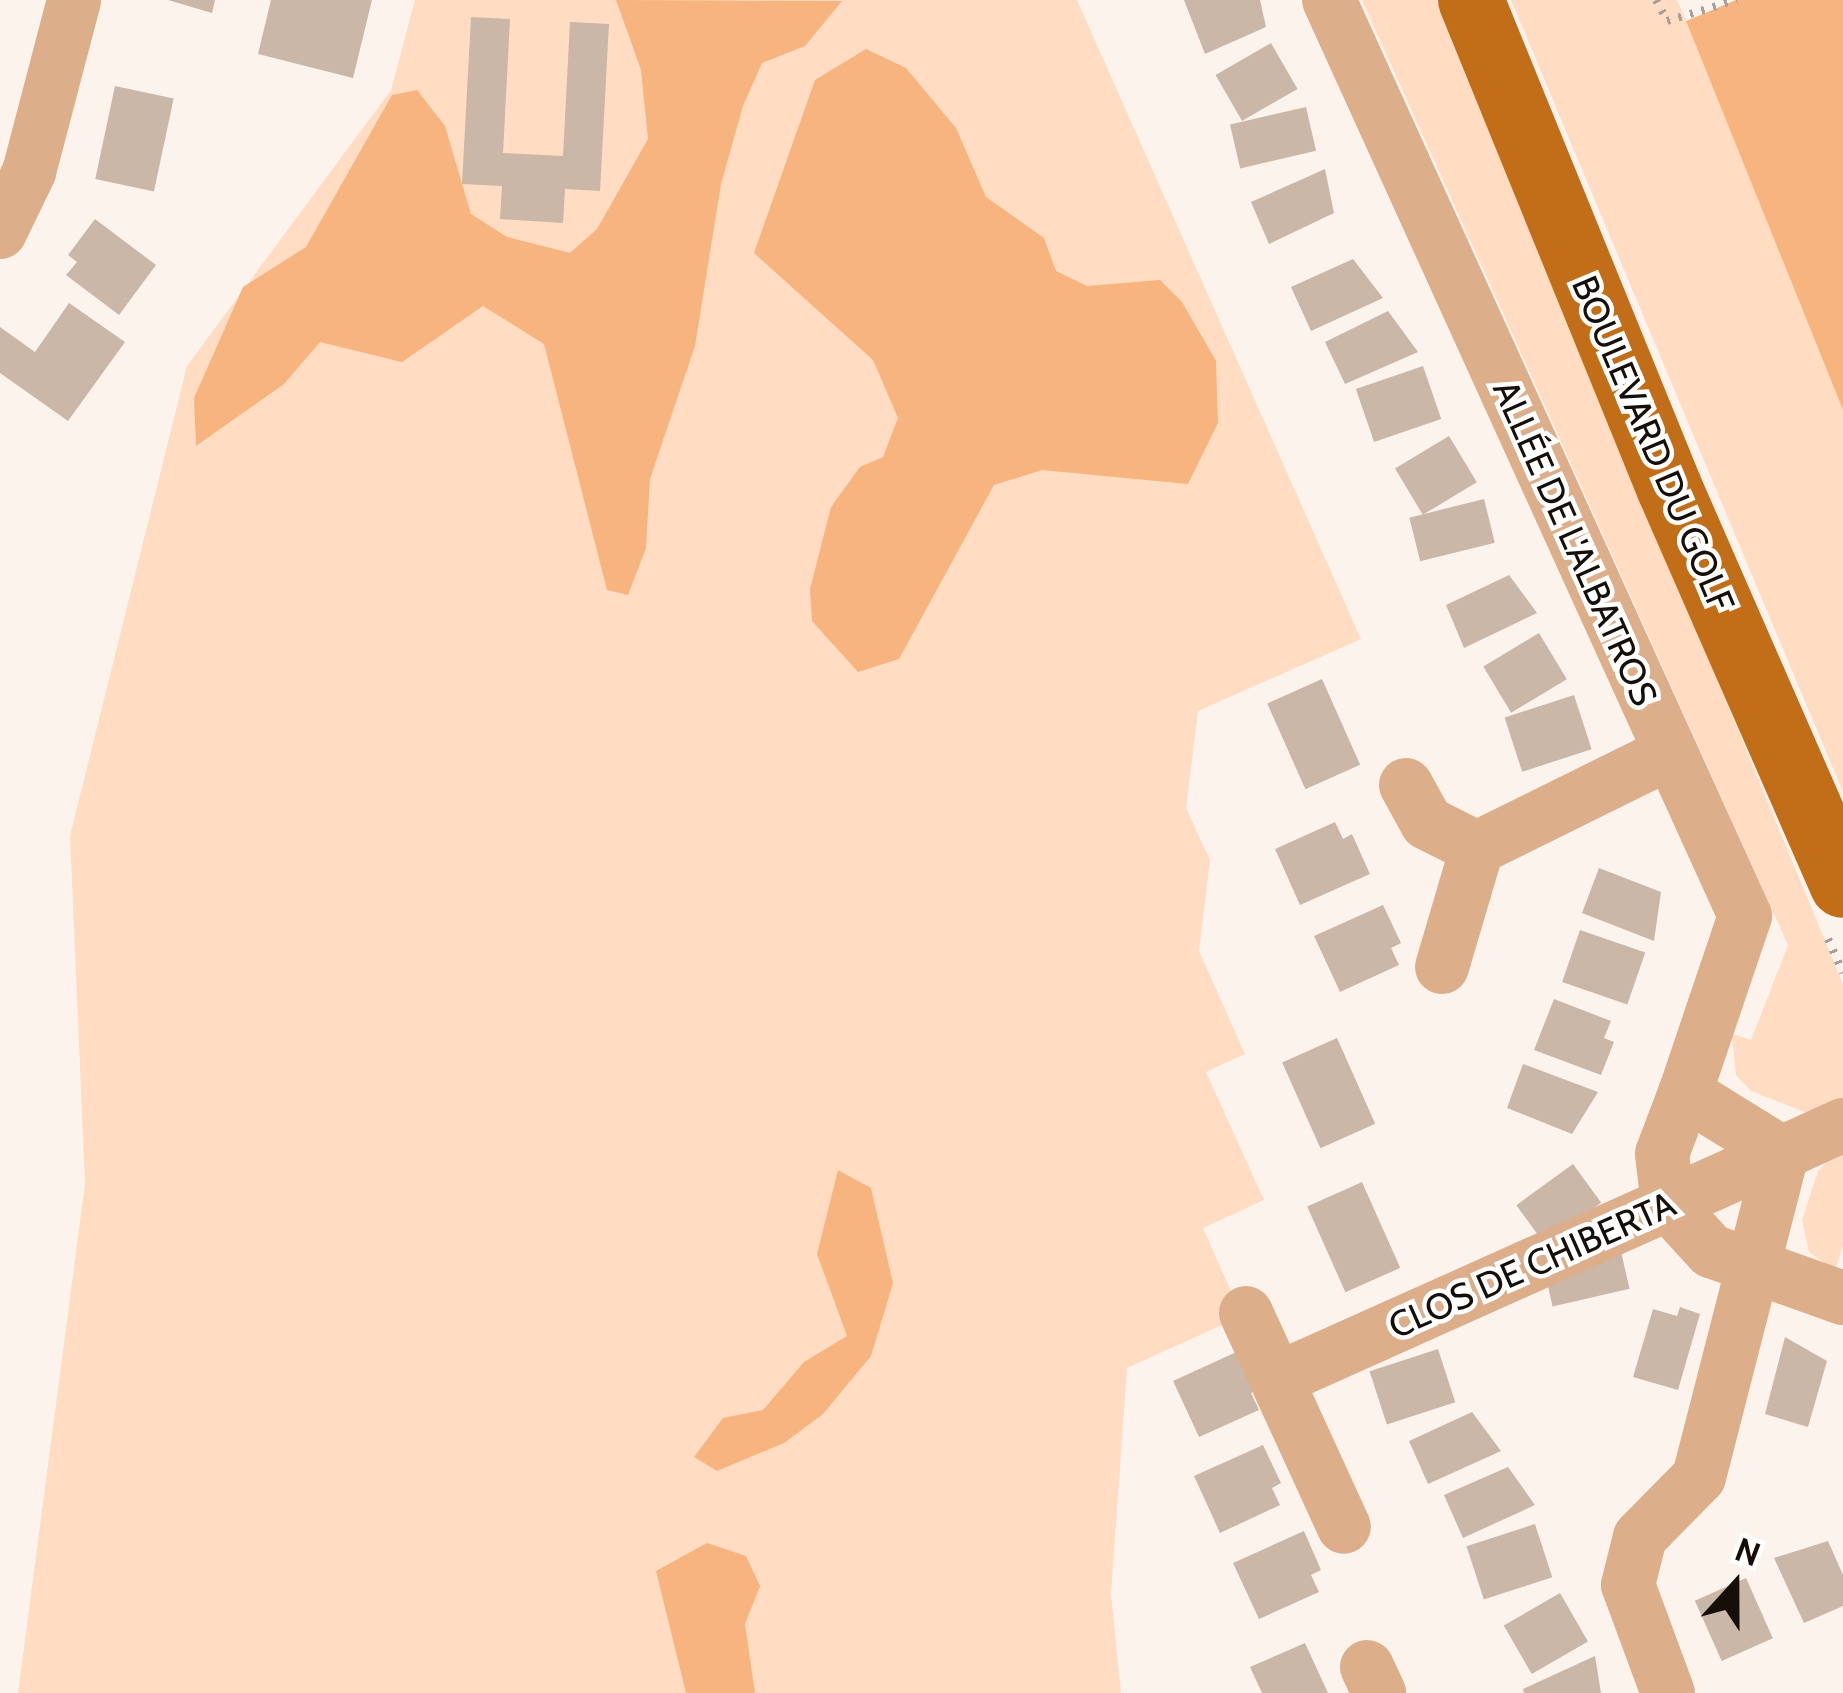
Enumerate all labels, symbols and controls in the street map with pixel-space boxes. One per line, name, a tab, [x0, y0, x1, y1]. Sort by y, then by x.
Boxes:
street label: BOULEVARD DU GOLF	[1563, 270, 1743, 618]
street label: ALLÉE DE L'ALBATROS	[1484, 374, 1666, 712]
street label: CLOS DE CHIBERTA	[1382, 1182, 1682, 1348]
north arrow	[1675, 1525, 1795, 1645]
text: N	[1730, 1529, 1766, 1574]

